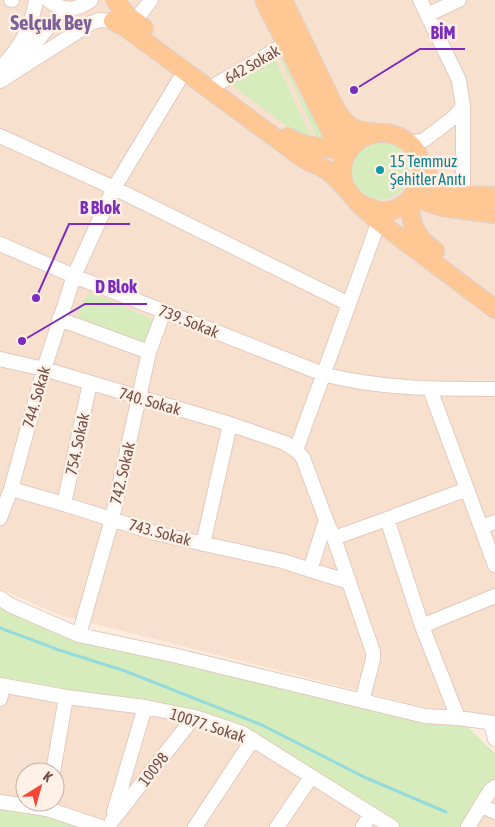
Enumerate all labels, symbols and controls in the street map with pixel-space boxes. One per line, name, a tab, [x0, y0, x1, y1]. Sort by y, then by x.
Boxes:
district label: Selçuk Bey	[10, 10, 92, 34]
callout: BİM	[420, 16, 465, 49]
text: BİM	[430, 22, 456, 43]
street label: 642 Sokak	[221, 41, 283, 87]
place label: 15 Temmuz Şehitler Anıtı	[390, 152, 466, 189]
marker: 15 Temmuz Şehitler Anıtı	[374, 164, 386, 176]
callout: B Blok	[69, 191, 130, 224]
text: B Blok	[80, 197, 121, 218]
callout: D Blok	[85, 271, 147, 304]
text: D Blok	[95, 276, 138, 297]
street label: 739. Sokak	[156, 301, 222, 341]
street label: 744. Sokak	[19, 364, 53, 430]
street label: 740. Sokak	[117, 384, 183, 418]
street label: 754. Sokak	[62, 411, 92, 477]
street label: 742. Sokak	[106, 440, 138, 506]
street label: 743. Sokak	[127, 515, 193, 549]
street label: 10077. Sokak	[168, 704, 248, 746]
street label: 10098	[134, 749, 172, 789]
north arrow	[15, 762, 65, 812]
text: K	[40, 768, 55, 785]

